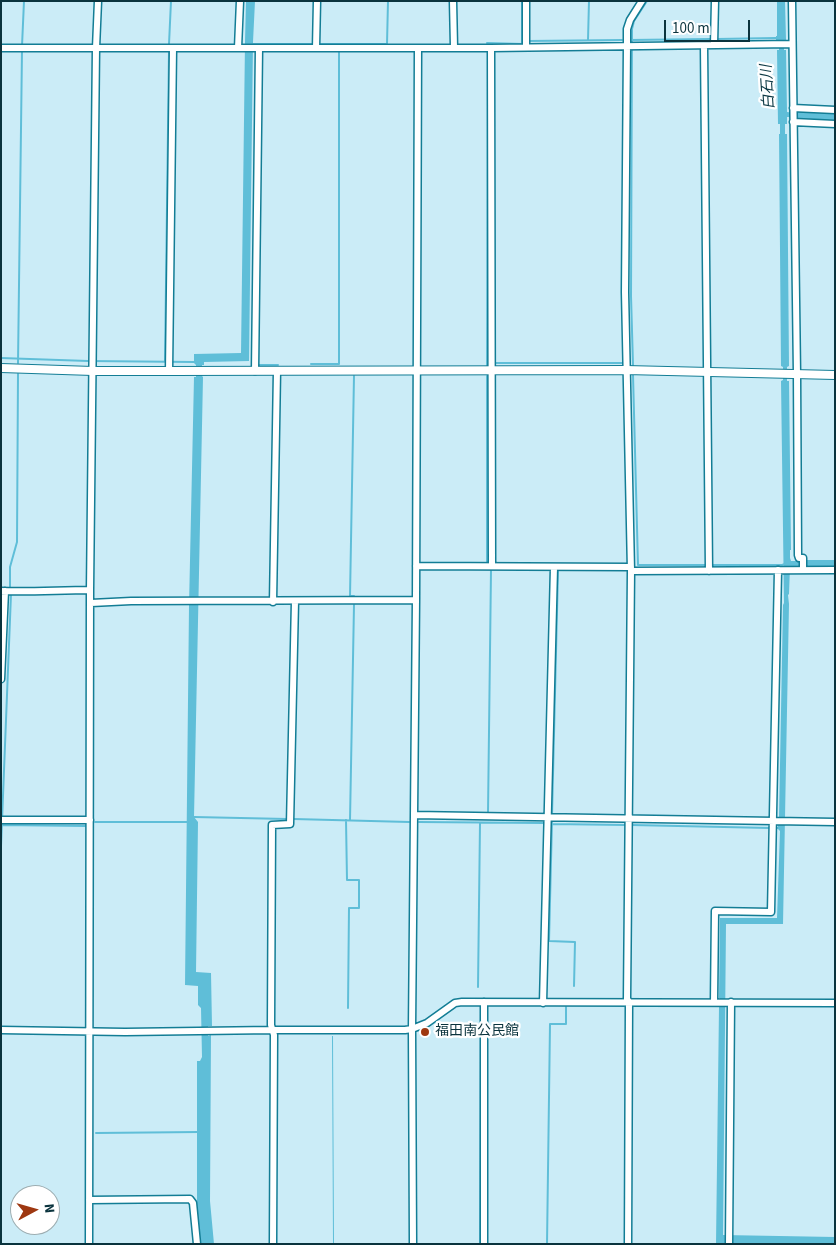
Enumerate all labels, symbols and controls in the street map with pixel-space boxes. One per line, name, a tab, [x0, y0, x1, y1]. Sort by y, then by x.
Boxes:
scale bar	[666, 10, 752, 42]
text: 100 m	[672, 18, 710, 39]
water label: 白石川	[758, 64, 780, 110]
place label: 福田南公民館	[435, 1024, 519, 1040]
marker: 福田南公民館	[419, 1026, 431, 1038]
north arrow	[10, 1185, 60, 1235]
text: N	[38, 1203, 59, 1214]

